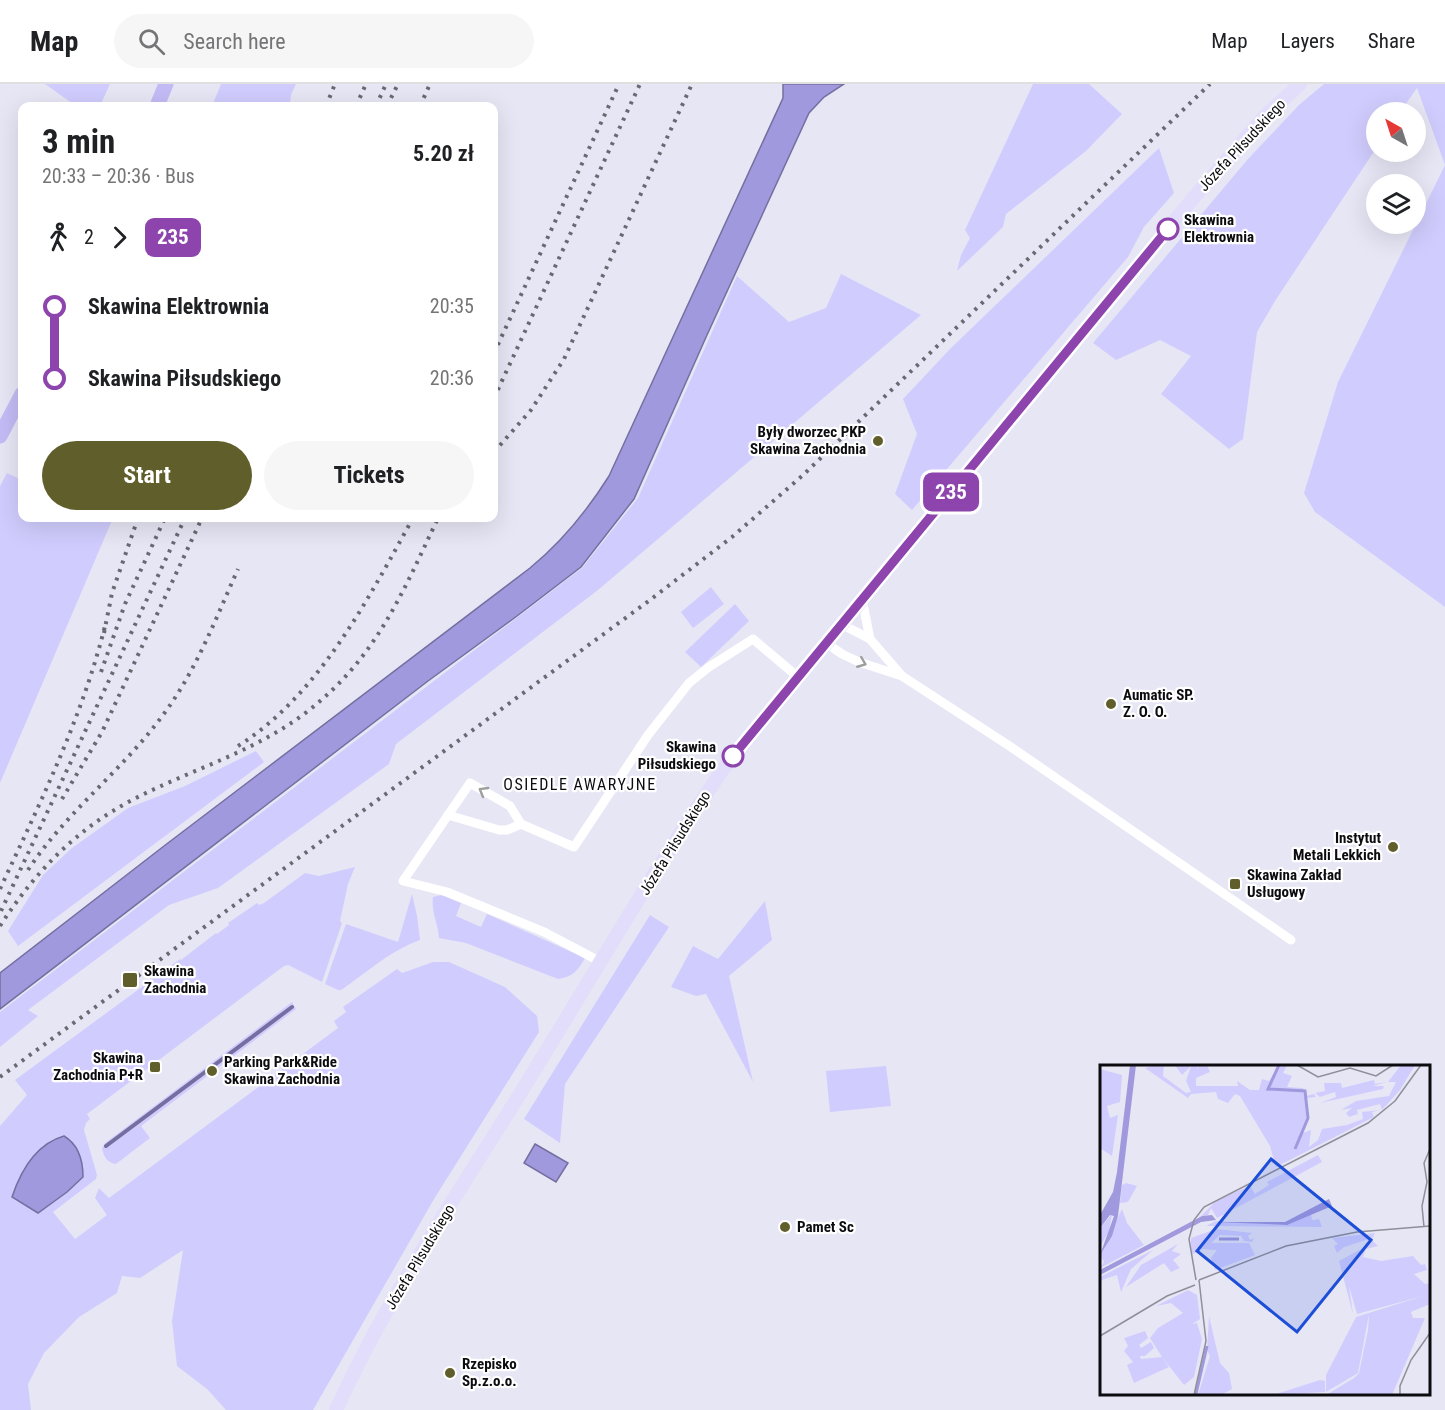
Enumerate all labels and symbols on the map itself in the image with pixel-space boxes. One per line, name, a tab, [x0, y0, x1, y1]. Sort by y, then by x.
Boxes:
street label: Józefa Piłsudskiego	[1195, 95, 1289, 195]
north arrow	[1366, 102, 1426, 162]
place label: Skawina Elektrownia	[1184, 211, 1254, 246]
marker: Skawina Elektrownia	[1157, 218, 1179, 240]
place label: Były dworzec PKP Skawina Zachodnia	[750, 423, 866, 458]
marker: Były dworzec PKP Skawina Zachodnia	[871, 434, 885, 448]
line badge: 235	[916, 472, 986, 512]
one-way arrow	[856, 656, 867, 668]
place label: Aumatic SP. Z. O. O.	[1123, 686, 1194, 721]
marker: Aumatic SP. Z. O. O.	[1104, 697, 1118, 711]
place label: Skawina Piłsudskiego	[638, 738, 716, 773]
marker: Skawina Piłsudskiego	[722, 745, 744, 767]
district label: OSIEDLE AWARYJNE	[503, 775, 657, 794]
one-way arrow	[479, 786, 489, 798]
street label: Józefa Piłsudskiego	[636, 788, 714, 898]
place label: Instytut Metali Lekkich	[1293, 829, 1381, 864]
marker: Instytut Metali Lekkich	[1386, 840, 1400, 854]
place label: Skawina Zakład Usługowy	[1247, 866, 1342, 901]
marker: Skawina Zakład Usługowy	[1228, 877, 1242, 891]
place label: Skawina Zachodnia	[144, 962, 206, 997]
marker: Skawina Zachodnia	[121, 971, 139, 989]
place label: Skawina Zachodnia P+R	[53, 1049, 143, 1084]
place label: Parking Park&Ride Skawina Zachodnia	[224, 1053, 340, 1088]
marker: Skawina Zachodnia P+R	[148, 1060, 162, 1074]
marker: Parking Park&Ride Skawina Zachodnia	[205, 1064, 219, 1078]
inset map	[1100, 1065, 1430, 1395]
street label: Józefa Piłsudskiego	[381, 1201, 459, 1313]
place label: Pamet Sc	[797, 1218, 854, 1236]
marker: Pamet Sc	[778, 1220, 792, 1234]
place label: Rzepisko Sp.z.o.o.	[462, 1355, 517, 1390]
marker: Rzepisko Sp.z.o.o.	[443, 1366, 457, 1380]

